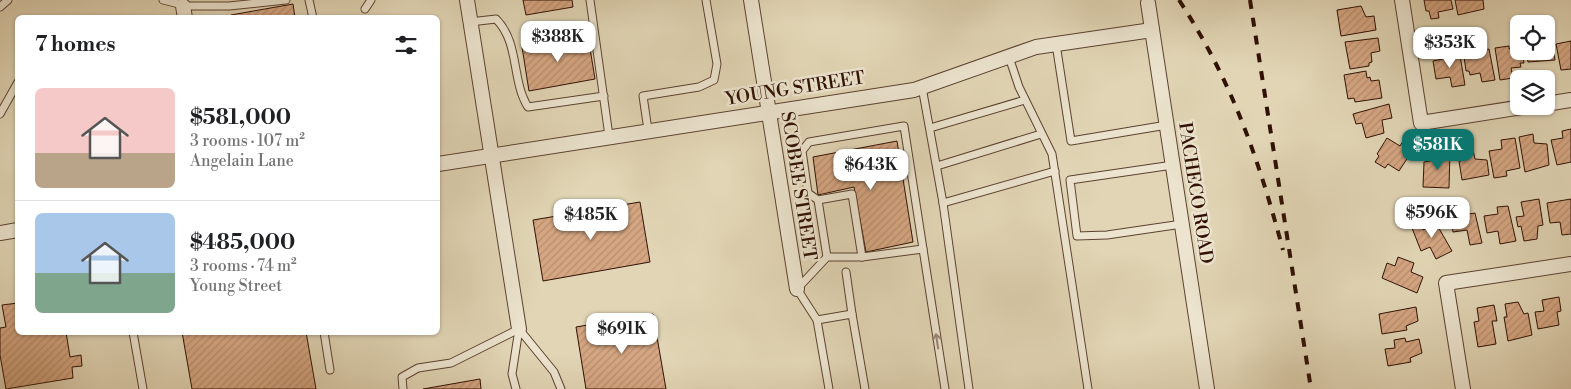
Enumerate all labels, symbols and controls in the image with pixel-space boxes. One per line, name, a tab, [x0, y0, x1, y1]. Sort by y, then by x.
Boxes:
map controls	[1510, 15, 1555, 115]
button: locate	[1510, 15, 1555, 60]
pin: $388K	[523, 20, 593, 63]
text: $388K	[532, 27, 584, 47]
pin: $353K	[1415, 27, 1485, 69]
icon: filters	[392, 31, 420, 59]
text: 7 homes	[35, 32, 116, 58]
text: $353K	[1424, 33, 1476, 53]
street label: YOUNG STREET	[723, 66, 867, 111]
button: layers	[1510, 70, 1555, 115]
text: $581,000	[190, 105, 291, 131]
icon: home	[75, 108, 135, 168]
street label: SCOBEE STREET	[775, 110, 822, 263]
street label: PACHECO ROAD	[1173, 121, 1218, 266]
pin: $581K	[1403, 128, 1473, 171]
text: 3 rooms · 107 m²	[190, 131, 305, 151]
text: $581K	[1413, 135, 1463, 155]
pin: $643K	[836, 148, 906, 191]
text: Angelain Lane	[190, 151, 294, 171]
text: $643K	[844, 155, 898, 175]
pin: $596K	[1397, 196, 1467, 239]
pin: $485K	[556, 198, 626, 241]
text: $596K	[1406, 203, 1458, 223]
text: $485K	[564, 205, 618, 225]
text: $485,000	[190, 230, 295, 256]
icon: home	[75, 233, 135, 293]
text: 3 rooms · 74 m²	[190, 256, 297, 276]
text: Young Street	[190, 276, 282, 296]
pin: $691K	[587, 312, 657, 355]
text: $691K	[597, 319, 647, 339]
one-way arrow	[932, 333, 942, 349]

